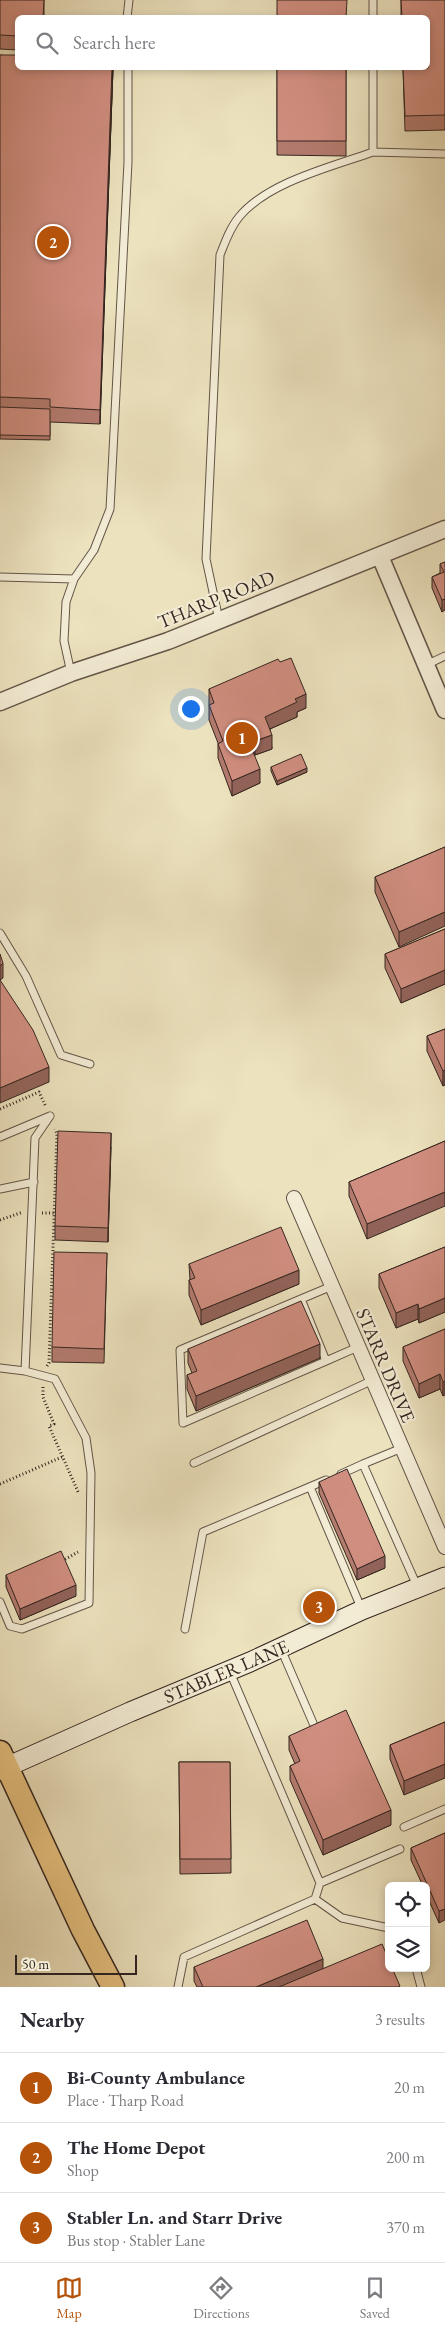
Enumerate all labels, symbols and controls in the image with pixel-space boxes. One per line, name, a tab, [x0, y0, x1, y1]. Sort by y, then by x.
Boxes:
search box	[15, 15, 430, 70]
icon: search	[33, 29, 61, 57]
text: Search here	[73, 30, 155, 55]
pin: 2	[37, 223, 69, 261]
street label: THARP ROAD	[154, 565, 278, 634]
your location	[178, 696, 204, 722]
pin: 1	[226, 719, 258, 757]
street label: STARR DRIVE	[350, 1304, 421, 1426]
pin: 3	[303, 1588, 335, 1626]
street label: STABLER LANE	[160, 1634, 293, 1709]
map controls	[385, 1882, 430, 1972]
button: locate	[385, 1882, 430, 1927]
button: layers	[385, 1927, 430, 1972]
scale bar	[15, 1952, 138, 1975]
text: 50 m	[22, 1955, 49, 1973]
text: Nearby	[20, 2006, 84, 2033]
text: 3 results	[375, 2009, 425, 2030]
text: Bi-County Ambulance	[67, 2065, 245, 2090]
text: 1	[32, 2077, 40, 2098]
text: 20 m	[394, 2077, 425, 2098]
text: Place · Tharp Road	[67, 2090, 184, 2111]
text: The Home Depot	[67, 2135, 205, 2160]
text: 2	[32, 2147, 40, 2168]
text: 200 m	[386, 2147, 425, 2168]
text: Shop	[67, 2160, 99, 2181]
text: Stabler Ln. and Starr Drive	[67, 2205, 282, 2230]
text: 3	[32, 2217, 40, 2238]
text: 370 m	[386, 2217, 425, 2238]
text: Bus stop · Stabler Lane	[67, 2230, 205, 2251]
tab: Map	[55, 2274, 83, 2322]
tab: Directions	[193, 2274, 250, 2322]
tab: Saved	[360, 2274, 390, 2322]

